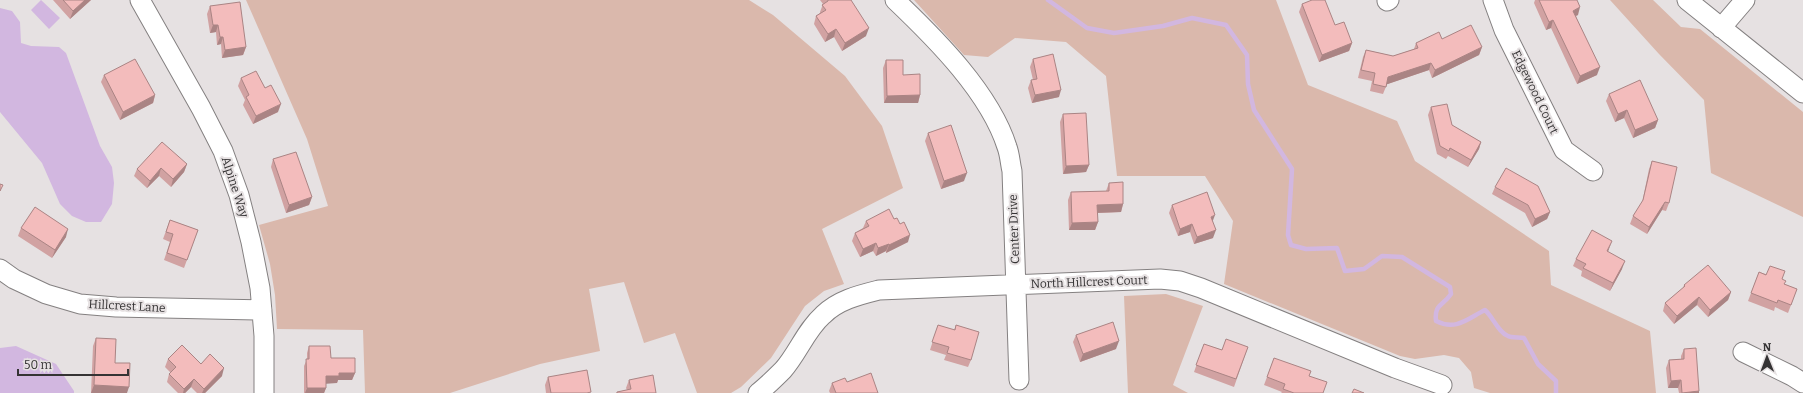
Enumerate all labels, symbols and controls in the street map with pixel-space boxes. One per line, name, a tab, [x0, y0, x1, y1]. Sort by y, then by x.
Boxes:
street label: Edgewood Court	[1509, 48, 1562, 137]
street label: Alpine Way	[219, 155, 252, 220]
street label: Center Drive	[1006, 194, 1022, 264]
street label: North Hillcrest Court	[1030, 273, 1148, 291]
street label: Hillcrest Lane	[88, 297, 166, 315]
north arrow	[1747, 337, 1787, 377]
text: N	[1762, 341, 1772, 354]
scale bar	[18, 351, 128, 377]
text: 50 m	[24, 358, 53, 372]

